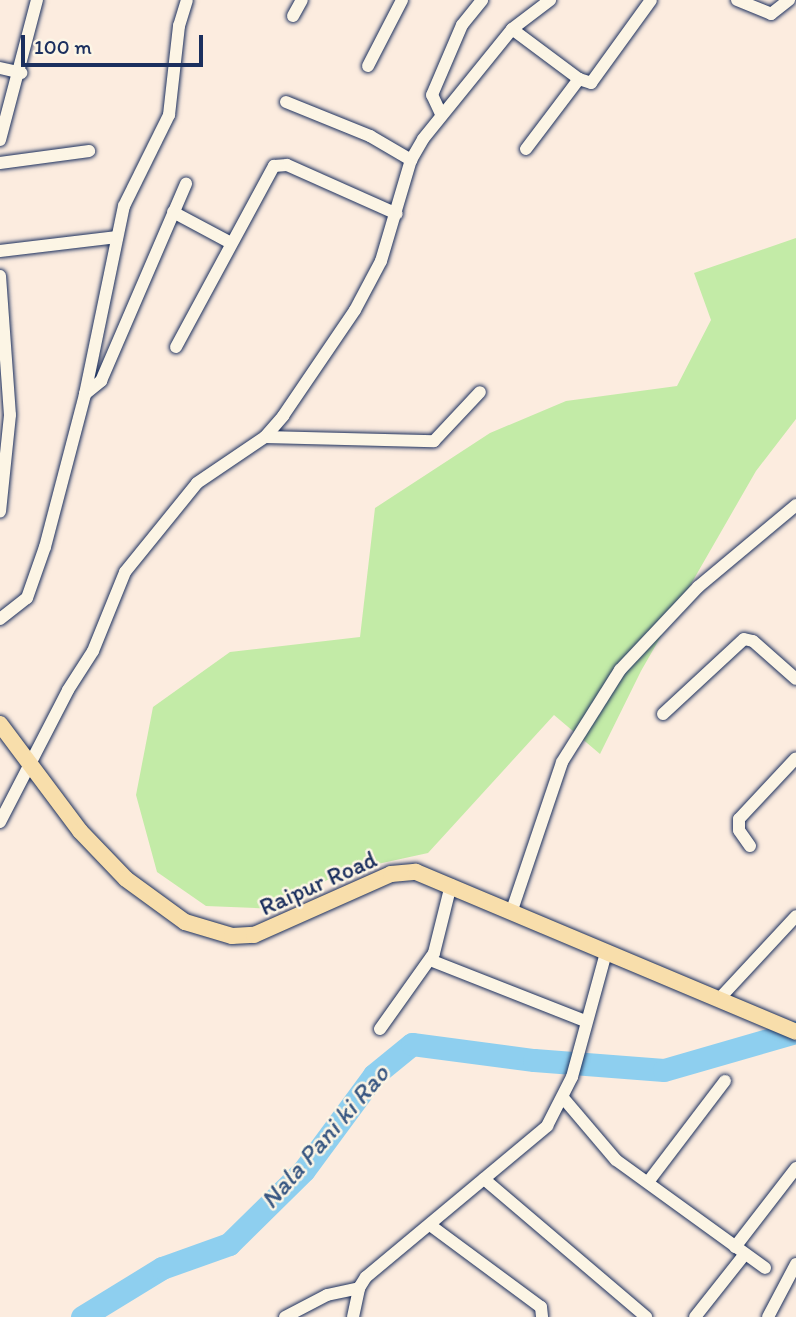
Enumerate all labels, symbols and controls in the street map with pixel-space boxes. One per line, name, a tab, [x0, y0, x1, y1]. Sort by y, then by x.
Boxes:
scale bar	[24, 21, 206, 65]
text: 100 m	[34, 34, 92, 59]
street label: Raipur Road	[255, 844, 381, 922]
water label: Nala Pani ki Rao	[254, 1059, 396, 1215]

